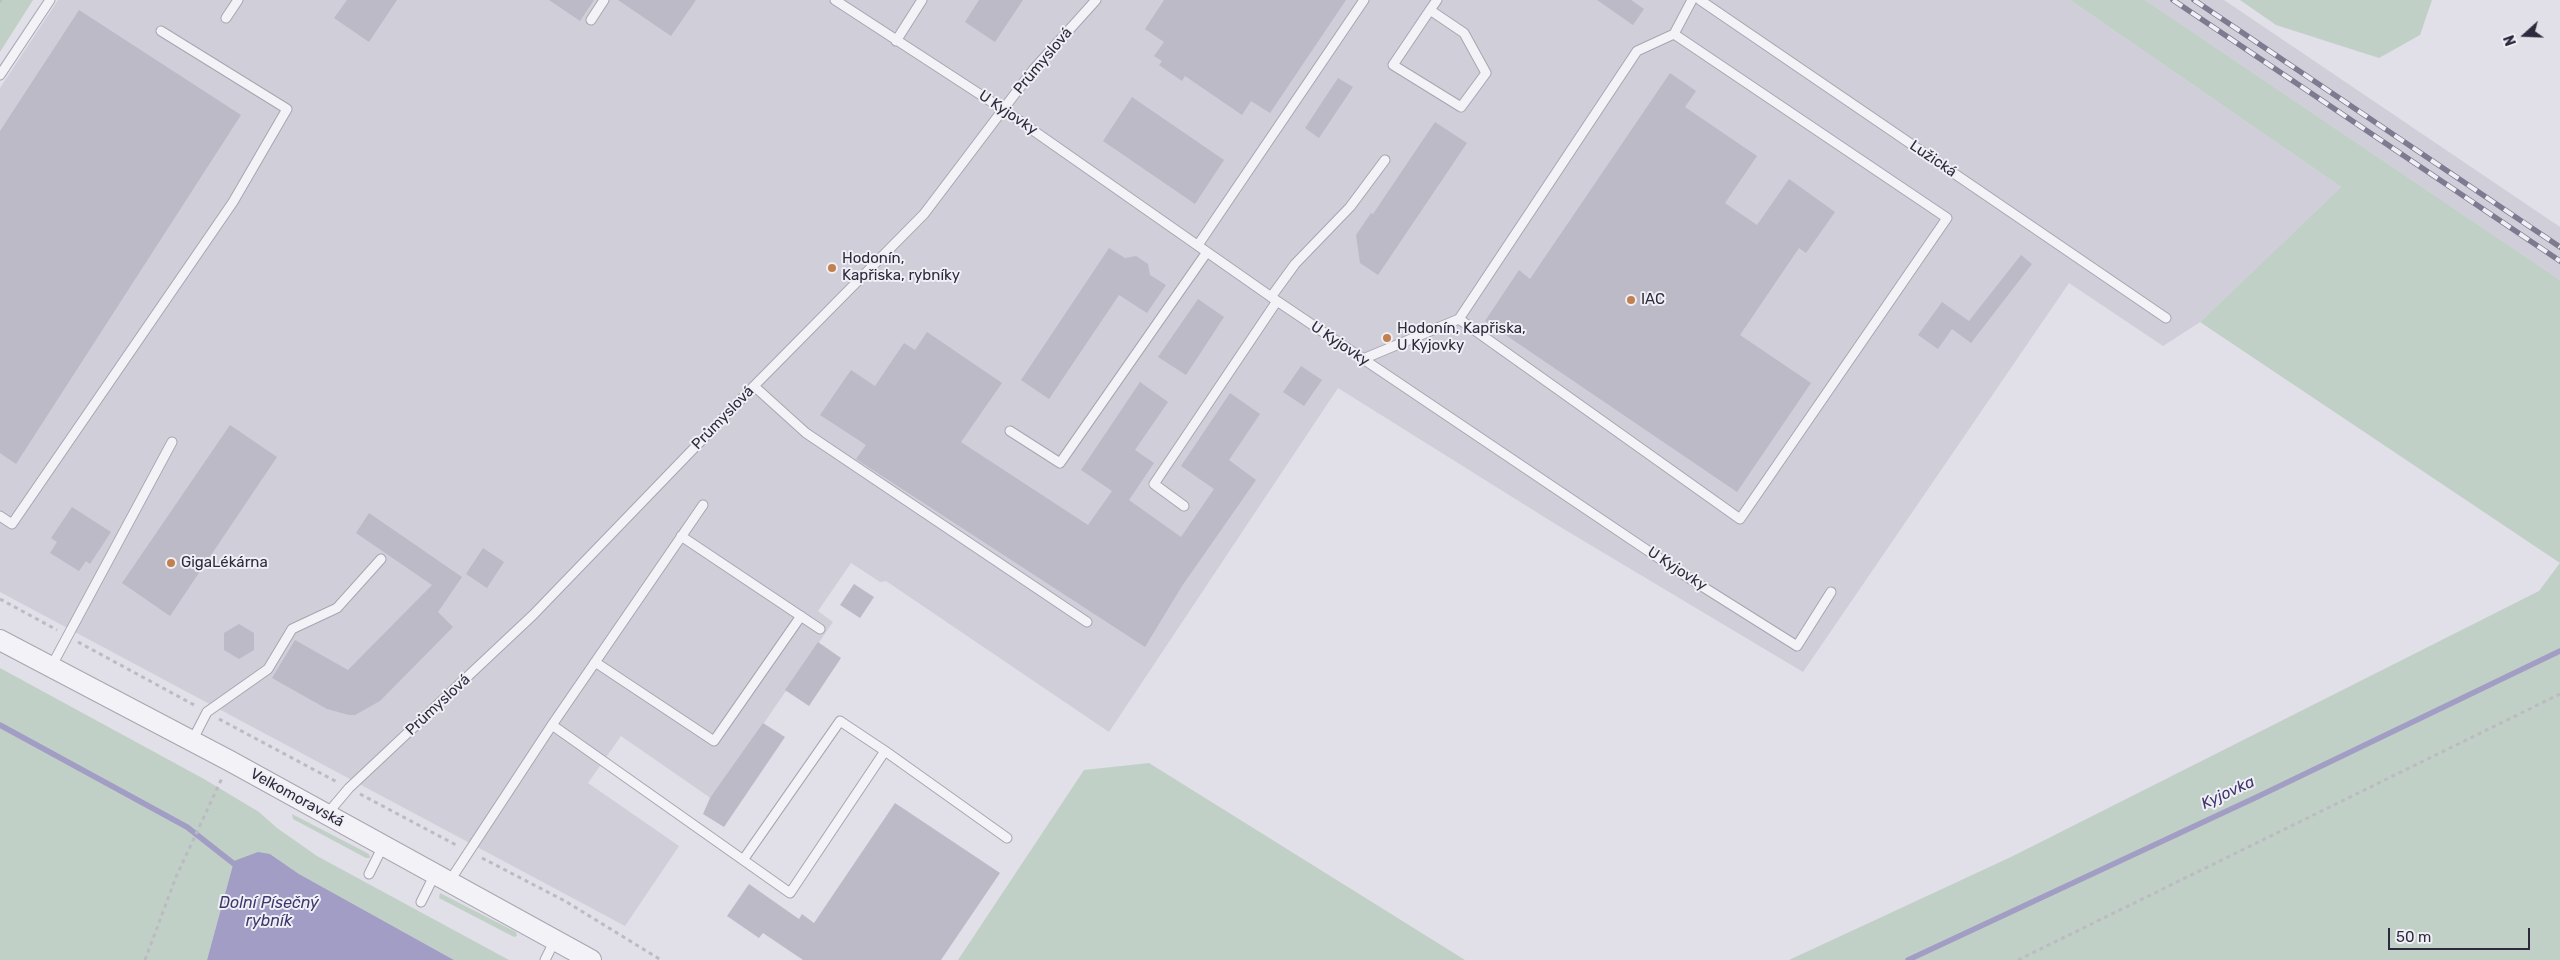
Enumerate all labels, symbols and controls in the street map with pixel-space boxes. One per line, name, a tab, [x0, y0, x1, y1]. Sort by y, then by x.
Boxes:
north arrow	[2500, 10, 2550, 60]
street label: Průmyslová	[1010, 24, 1076, 98]
text: N	[2501, 33, 2520, 48]
street label: U Kyjovky	[975, 87, 1041, 139]
street label: Lužická	[1906, 137, 1960, 181]
place label: Hodonín, Kapřiska, rybníky	[842, 250, 960, 285]
marker: Hodonín, Kapřiska, rybníky	[826, 262, 838, 274]
place label: IAC	[1641, 291, 1665, 309]
marker: IAC	[1625, 294, 1637, 306]
street label: U Kyjovky	[1307, 318, 1373, 370]
place label: Hodonín, Kapřiska, U Kyjovky	[1397, 320, 1526, 355]
marker: Hodonín, Kapřiska, U Kyjovky	[1381, 332, 1393, 344]
street label: Průmyslová	[688, 382, 758, 454]
street label: U Kyjovky	[1644, 543, 1710, 595]
place label: GigaLékárna	[181, 554, 268, 572]
marker: GigaLékárna	[165, 557, 177, 569]
street label: Průmyslová	[402, 671, 474, 739]
street label: Velkomoravská	[247, 765, 347, 831]
water label: Kyjovka	[2198, 772, 2258, 814]
water label: Dolní Písečný rybník	[219, 893, 319, 931]
scale bar	[2390, 918, 2532, 950]
text: 50 m	[2396, 928, 2431, 946]

